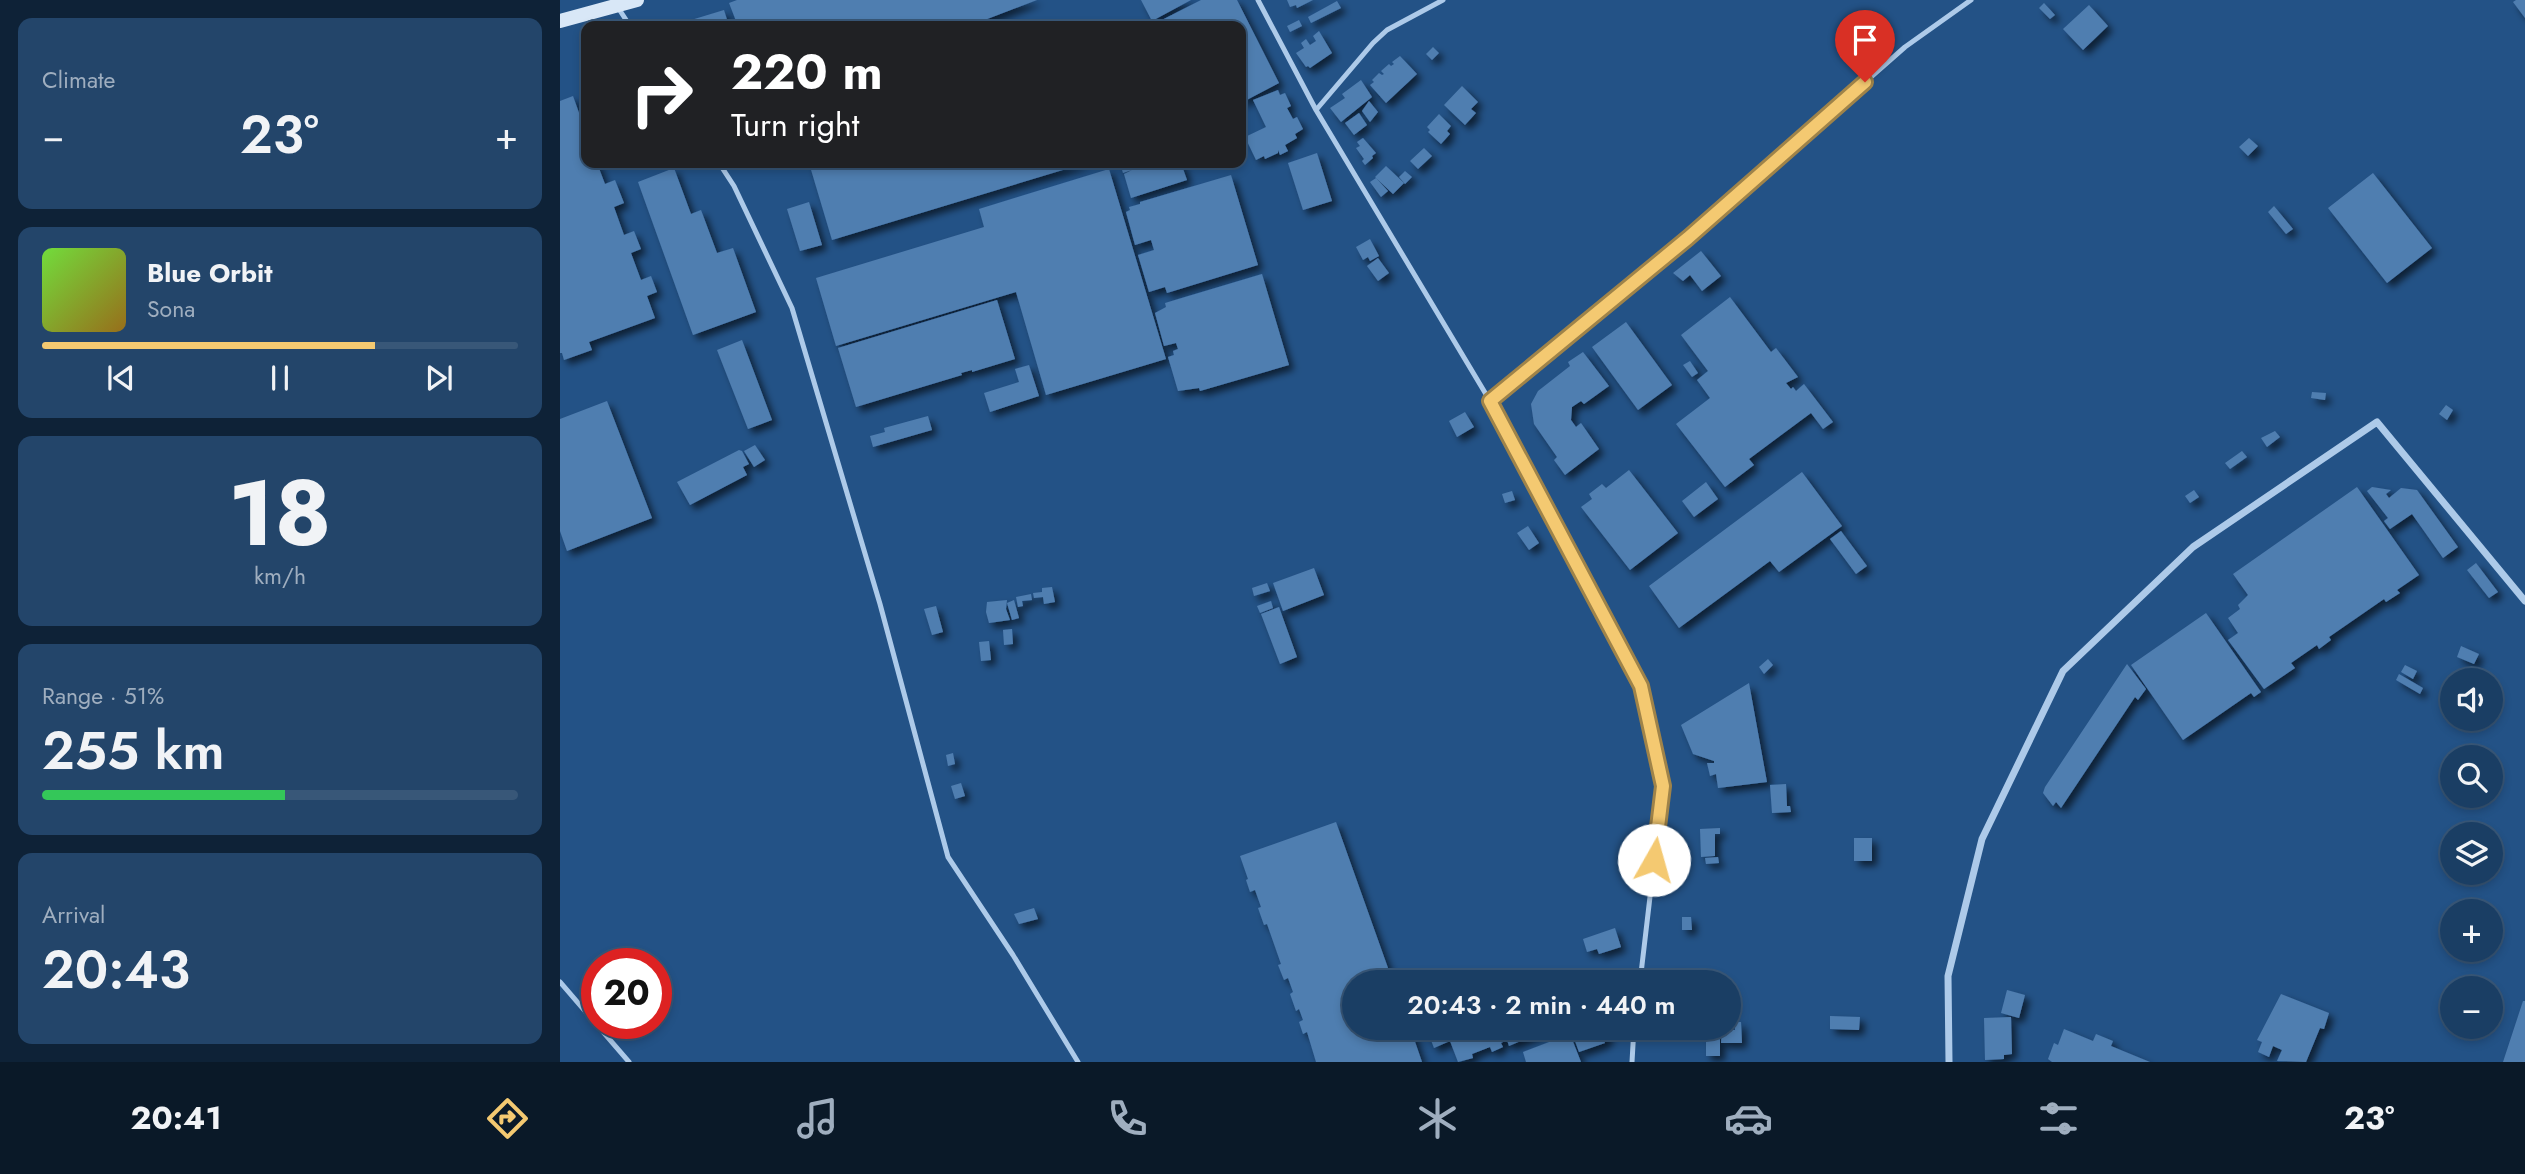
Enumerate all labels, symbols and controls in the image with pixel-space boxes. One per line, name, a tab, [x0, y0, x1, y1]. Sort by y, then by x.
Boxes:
pin	[1835, 10, 1895, 82]
icon: arrive	[1846, 21, 1884, 59]
text: 220 m	[731, 37, 883, 107]
icon: right	[616, 49, 707, 140]
text: Climate	[42, 63, 115, 97]
text: 23°	[240, 97, 319, 173]
text: Turn right	[731, 102, 860, 148]
text: −	[42, 108, 64, 163]
text: +	[495, 108, 518, 163]
text: Blue Orbit	[147, 254, 272, 292]
text: Sona	[147, 292, 195, 326]
icon: previous	[102, 359, 140, 397]
icon: pause	[261, 359, 299, 397]
icon: next	[420, 359, 458, 397]
text: 18	[228, 448, 332, 579]
text: km/h	[254, 559, 306, 593]
map controls	[2440, 668, 2503, 1039]
button: sound	[2440, 668, 2503, 731]
text: Range · 51%	[42, 679, 164, 713]
text: 255 km	[42, 713, 225, 789]
button: search	[2440, 745, 2503, 808]
button: layers	[2440, 822, 2503, 885]
position arrow	[1617, 823, 1691, 897]
text: Arrival	[42, 898, 105, 932]
button: +	[2440, 899, 2503, 962]
text: 20:43	[42, 932, 190, 1008]
speed limit sign: 20	[581, 948, 672, 1039]
button: −	[2440, 976, 2503, 1039]
text: 20:43 · 2 min · 440 m	[1407, 986, 1676, 1024]
icon: directions	[483, 1094, 532, 1143]
icon: music	[793, 1094, 842, 1143]
icon: phone	[1103, 1094, 1152, 1143]
icon: climate	[1413, 1094, 1462, 1143]
icon: car	[1724, 1094, 1773, 1143]
icon: filters	[2034, 1094, 2083, 1143]
text: 20:41	[131, 1095, 222, 1141]
text: 23°	[2344, 1095, 2394, 1141]

